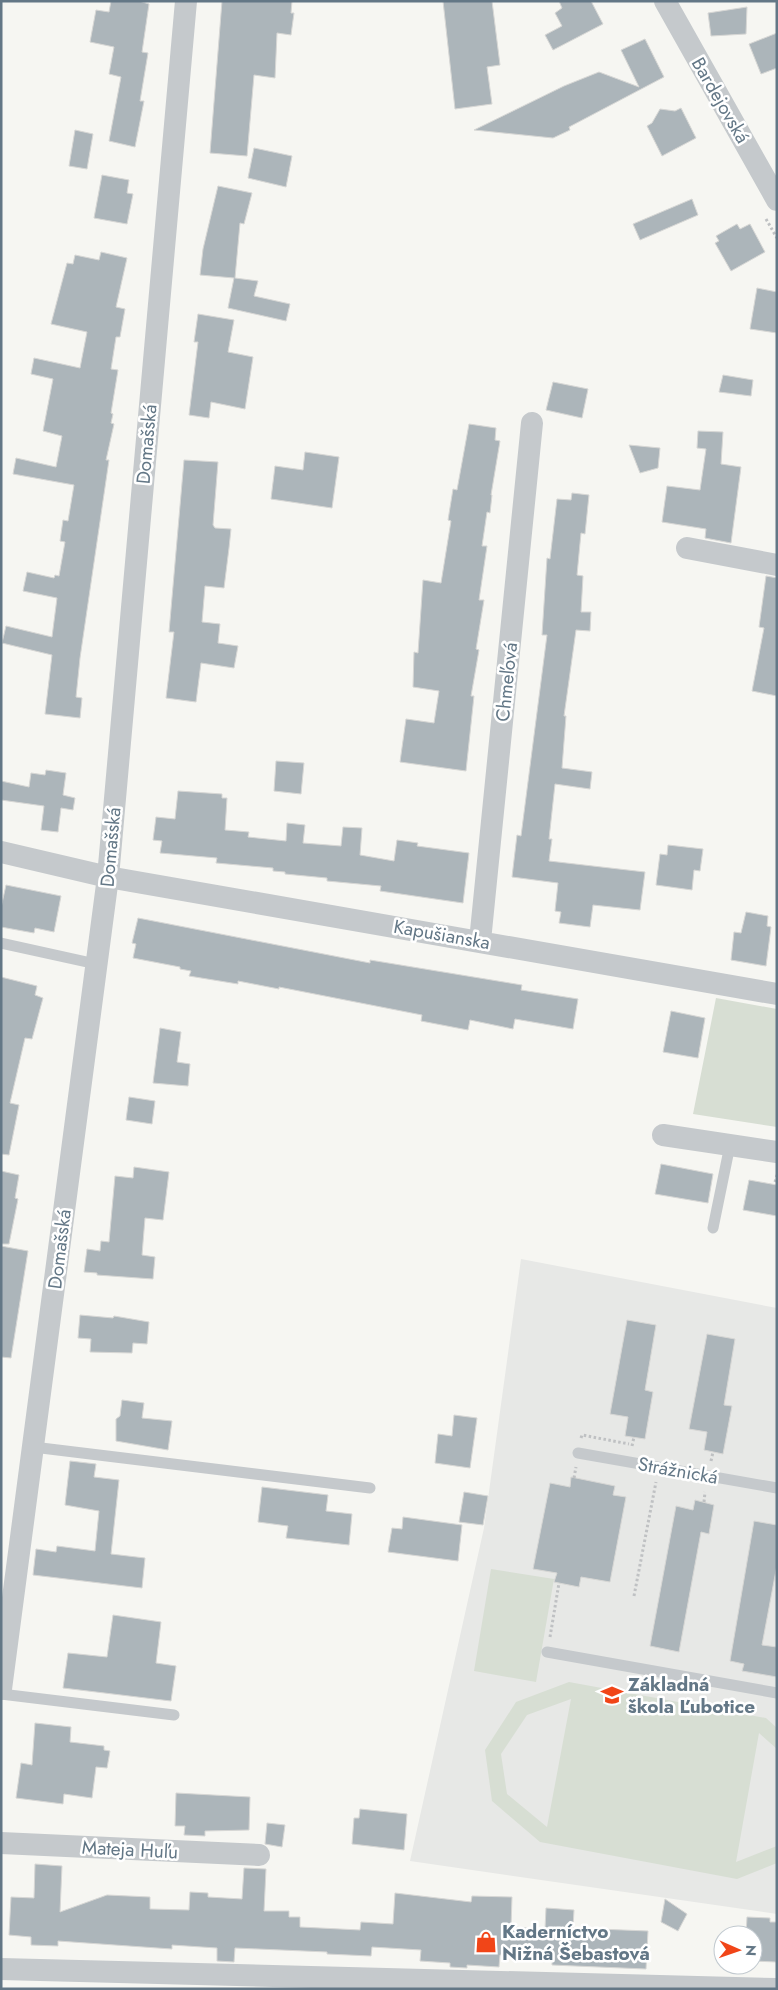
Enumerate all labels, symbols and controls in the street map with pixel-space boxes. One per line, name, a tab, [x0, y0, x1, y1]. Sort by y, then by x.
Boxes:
street label: Bardejovská	[685, 52, 756, 148]
street label: Domašská	[130, 403, 163, 485]
street label: Chmeľová	[489, 641, 524, 723]
street label: Domašská	[94, 806, 127, 888]
street label: Kapušianska	[392, 913, 492, 956]
street label: Domašská	[41, 1208, 78, 1290]
street label: Strážnická	[636, 1450, 720, 1491]
place label: Základná škola Ľubotice	[628, 1671, 755, 1720]
school or university icon: Základná škola Ľubotice	[599, 1682, 625, 1708]
street label: Mateja Huľu	[81, 1833, 179, 1866]
place label: Kaderníctvo Nižná Šebastová	[502, 1918, 650, 1967]
north arrow	[713, 1925, 763, 1975]
shop icon: Kaderníctvo Nižná Šebastová	[473, 1929, 499, 1955]
text: N	[741, 1945, 761, 1956]

